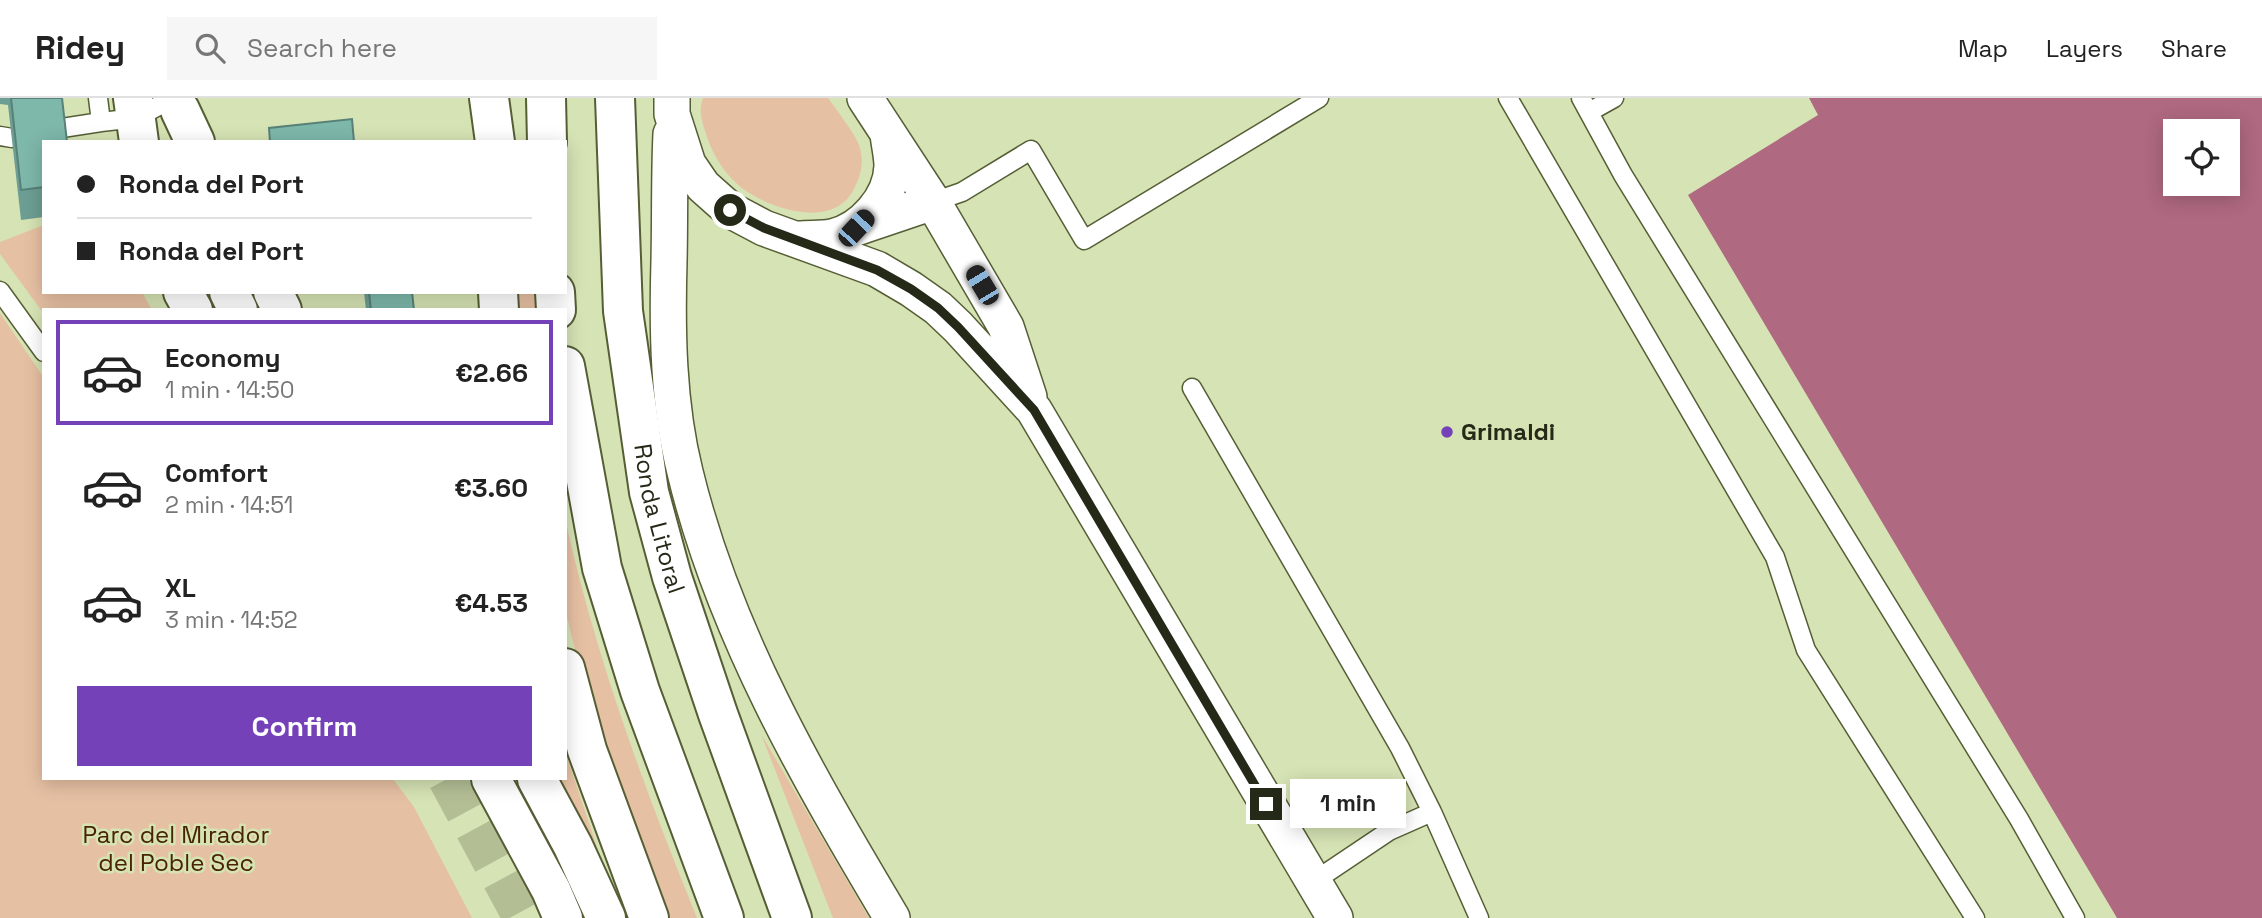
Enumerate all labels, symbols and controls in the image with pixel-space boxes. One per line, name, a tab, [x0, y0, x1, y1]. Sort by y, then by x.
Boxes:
search box	[167, 17, 657, 80]
text: Ridey	[35, 27, 125, 69]
icon: search	[191, 29, 229, 67]
text: Search here	[247, 31, 397, 65]
text: Map	[1958, 33, 2008, 64]
text: Layers	[2046, 33, 2123, 64]
text: Share	[2161, 33, 2227, 64]
map controls	[2163, 119, 2240, 196]
button: locate	[2163, 119, 2240, 196]
text: Ronda del Port	[119, 167, 304, 201]
route start	[714, 194, 746, 226]
car	[834, 205, 879, 251]
text: Ronda del Port	[119, 234, 304, 268]
car	[963, 262, 1002, 308]
icon: car	[81, 341, 144, 404]
text: Economy	[165, 341, 281, 375]
text: €2.66	[455, 356, 528, 390]
text: 1 min · 14:50	[165, 375, 295, 405]
place label: Grimaldi	[1461, 416, 1555, 447]
marker: Grimaldi	[1439, 424, 1455, 440]
street label: Ronda Litoral	[627, 442, 692, 597]
icon: car	[81, 456, 144, 519]
text: Comfort	[165, 456, 268, 490]
text: €3.60	[454, 471, 528, 505]
text: 2 min · 14:51	[165, 490, 293, 520]
icon: car	[81, 571, 144, 634]
text: XL	[165, 571, 196, 605]
text: €4.53	[455, 586, 528, 620]
text: 3 min · 14:52	[165, 605, 298, 635]
button: Confirm	[77, 686, 532, 766]
callout: 1 min	[1290, 780, 1406, 828]
route end	[1250, 788, 1282, 820]
text: 1 min	[1320, 788, 1376, 818]
park label: Parc del Mirador del Poble Sec	[83, 819, 269, 878]

